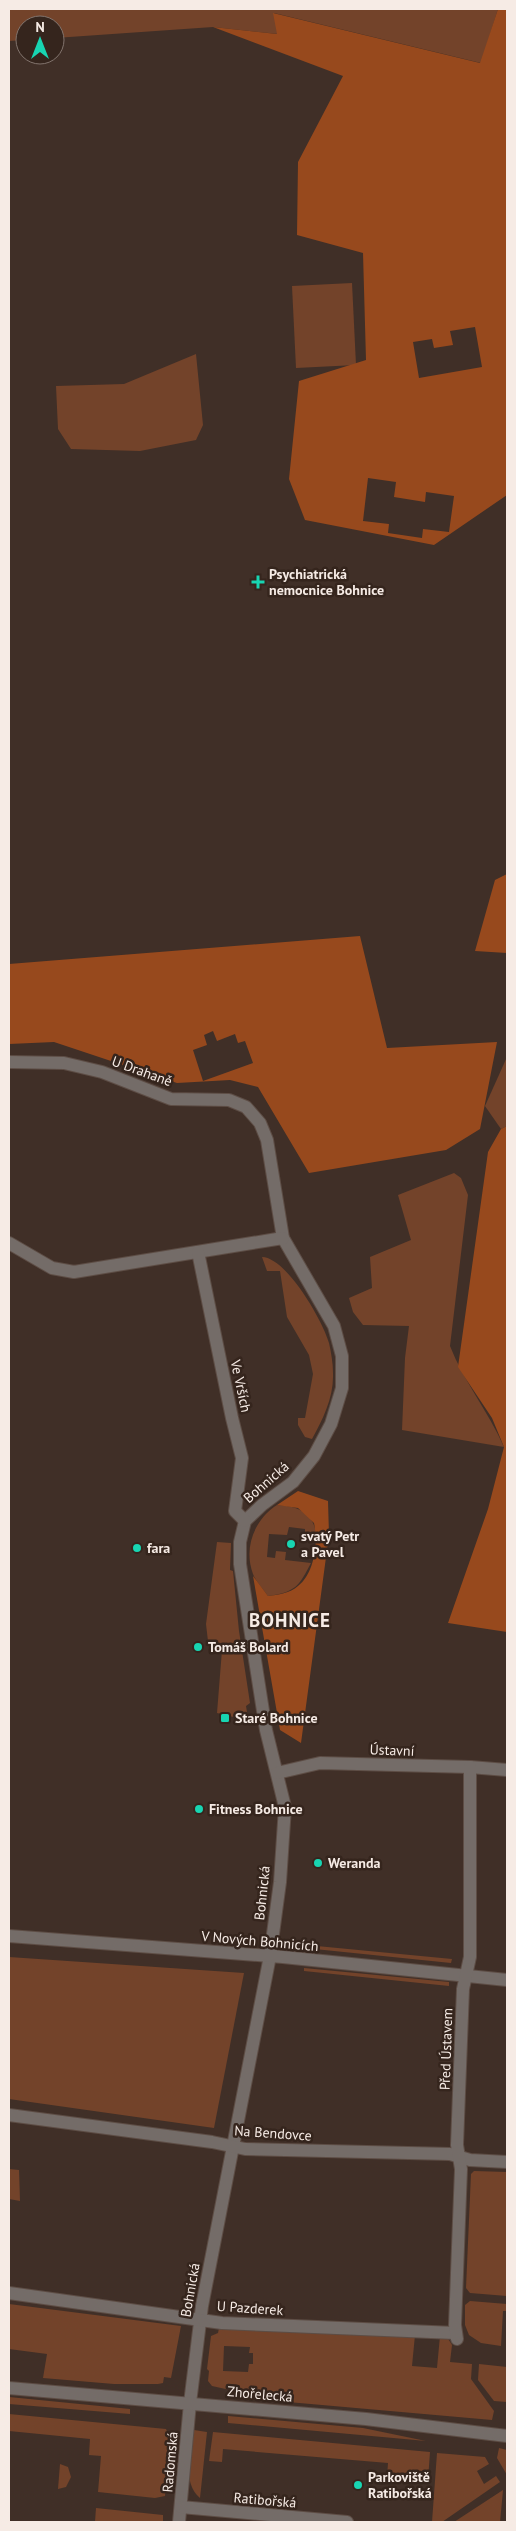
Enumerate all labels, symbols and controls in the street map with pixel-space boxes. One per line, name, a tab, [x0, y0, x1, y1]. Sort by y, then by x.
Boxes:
north arrow	[15, 15, 65, 65]
text: N	[35, 18, 45, 36]
place label: Psychiatrická nemocnice Bohnice	[269, 565, 384, 599]
marker: Psychiatrická nemocnice Bohnice	[251, 575, 265, 589]
street label: U Drahaně	[109, 1052, 175, 1090]
street label: Ve Vrších	[226, 1357, 255, 1414]
street label: Bohnická	[239, 1457, 293, 1507]
place label: svatý Petr a Pavel	[301, 1527, 359, 1561]
marker: svatý Petr a Pavel	[285, 1538, 297, 1550]
place label: fara	[147, 1539, 170, 1557]
marker: fara	[131, 1542, 143, 1554]
district label: BOHNICE	[249, 1608, 331, 1632]
place label: Tomáš Bolard	[208, 1638, 289, 1656]
marker: Tomáš Bolard	[192, 1641, 204, 1653]
place label: Staré Bohnice	[235, 1709, 318, 1727]
marker: Staré Bohnice	[219, 1712, 231, 1724]
street label: Ústavní	[369, 1740, 415, 1760]
place label: Fitness Bohnice	[209, 1800, 303, 1818]
marker: Fitness Bohnice	[193, 1803, 205, 1815]
place label: Weranda	[328, 1854, 380, 1872]
marker: Weranda	[312, 1857, 324, 1869]
street label: Bohnická	[250, 1865, 274, 1921]
street label: V Nových Bohnicích	[200, 1927, 319, 1955]
street label: Před Ústavem	[436, 2008, 456, 2090]
street label: Na Bendovce	[234, 2121, 312, 2145]
street label: Bohnická	[176, 2261, 204, 2319]
street label: U Pazderek	[216, 2297, 284, 2319]
street label: Zhořelecká	[226, 2382, 294, 2406]
street label: Radomská	[158, 2431, 182, 2493]
place label: Parkoviště Ratibořská	[368, 2468, 432, 2502]
marker: Parkoviště Ratibořská	[352, 2479, 364, 2491]
street label: Ratibořská	[233, 2488, 297, 2512]

